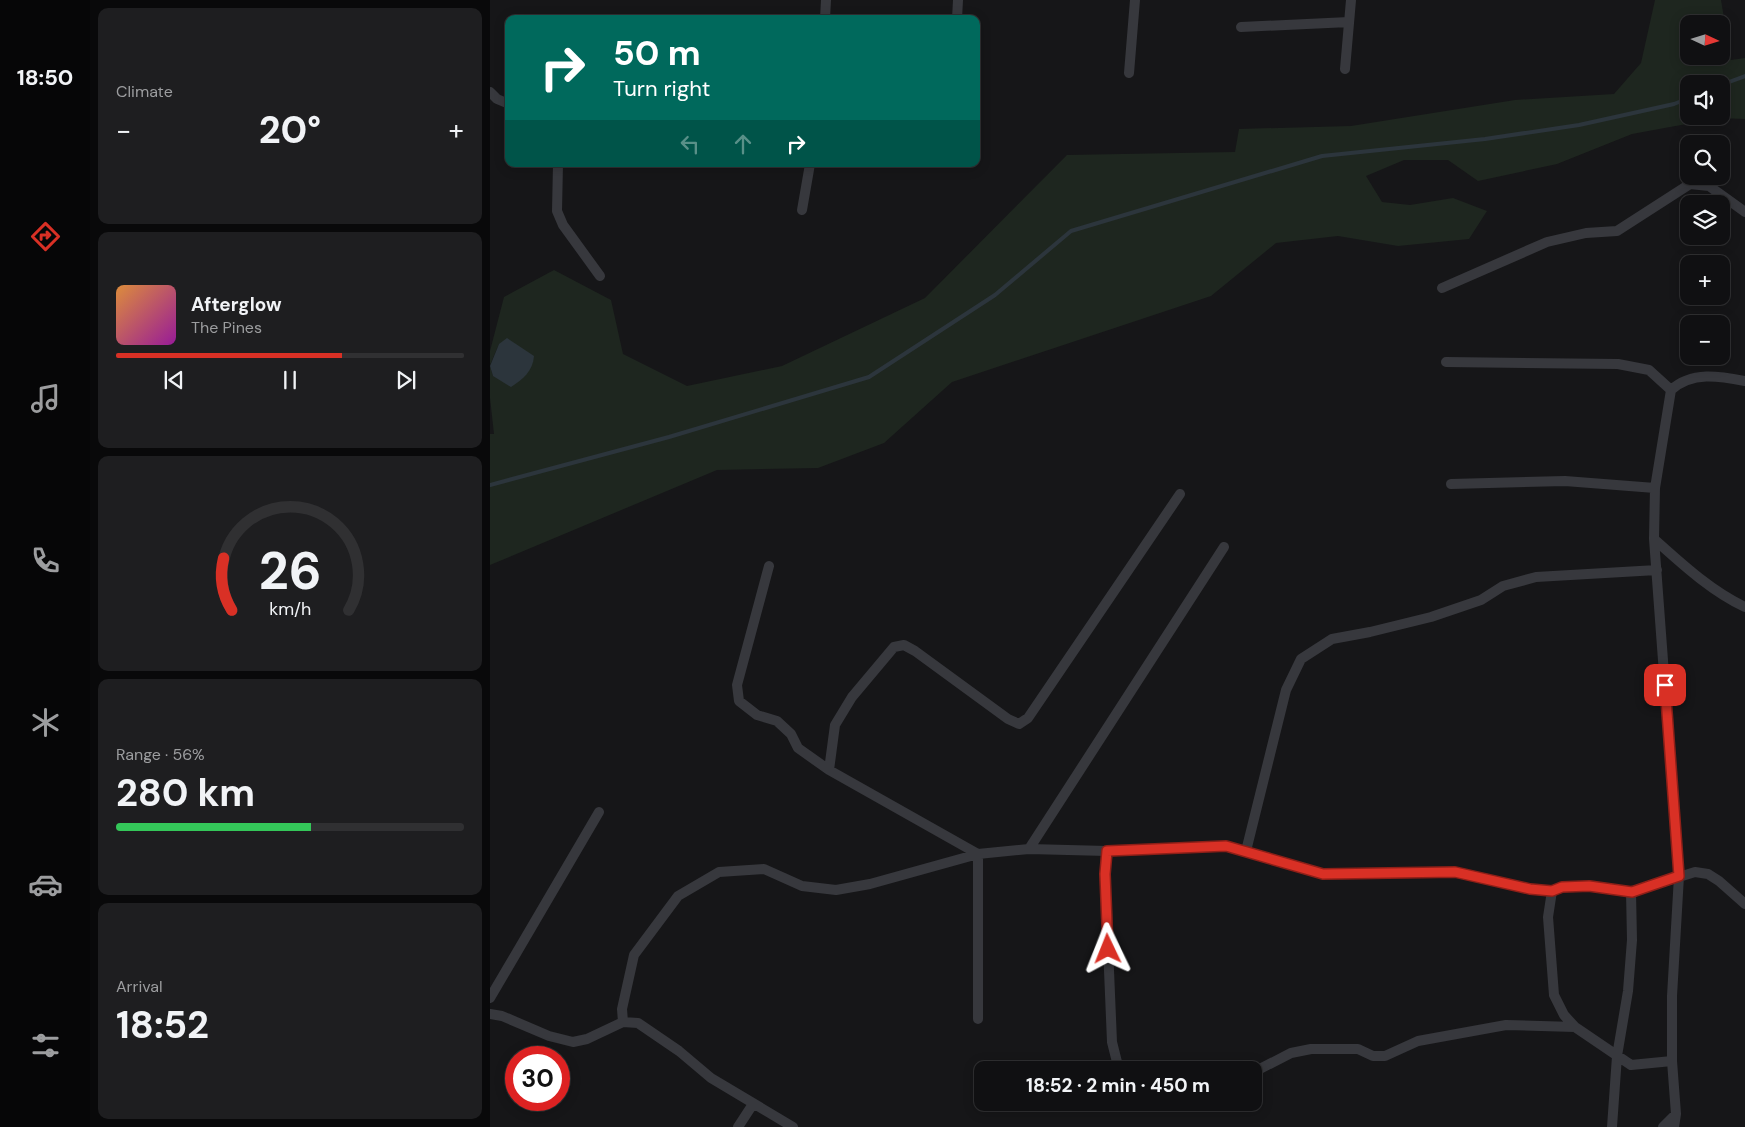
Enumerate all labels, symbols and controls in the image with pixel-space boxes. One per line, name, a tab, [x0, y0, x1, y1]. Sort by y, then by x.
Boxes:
north arrow	[1680, 15, 1730, 65]
map controls	[1680, 15, 1730, 365]
text: 50 m	[613, 30, 701, 76]
icon: right	[530, 35, 595, 100]
text: 18:50	[17, 63, 73, 92]
text: Turn right	[613, 74, 710, 103]
button: sound	[1680, 75, 1730, 125]
text: Climate	[116, 81, 173, 102]
text: 20°	[259, 105, 321, 155]
text: −	[116, 112, 131, 149]
text: +	[449, 112, 464, 149]
icon: left	[676, 130, 704, 158]
icon: ahead	[729, 130, 757, 158]
icon: right	[782, 130, 810, 158]
button: search	[1680, 135, 1730, 185]
button: layers	[1680, 195, 1730, 245]
icon: directions	[28, 219, 63, 254]
button: +	[1680, 255, 1730, 305]
text: Afterglow	[191, 292, 282, 317]
button: −	[1680, 315, 1730, 365]
text: The Pines	[191, 317, 262, 338]
icon: previous	[160, 366, 188, 394]
icon: pause	[276, 366, 304, 394]
icon: next	[392, 366, 420, 394]
icon: music	[28, 381, 63, 416]
text: 26	[259, 537, 321, 605]
icon: phone	[28, 543, 63, 578]
text: km/h	[269, 597, 311, 621]
pin	[1644, 664, 1686, 706]
icon: arrive	[1651, 671, 1679, 699]
icon: climate	[28, 705, 63, 740]
text: Range · 56%	[116, 744, 205, 765]
text: 280 km	[116, 768, 255, 818]
icon: car	[28, 867, 63, 902]
position arrow	[1081, 922, 1133, 974]
text: Arrival	[116, 976, 163, 997]
text: 18:52	[116, 1000, 209, 1050]
icon: filters	[28, 1028, 63, 1063]
speed limit sign: 30	[505, 1046, 570, 1111]
text: 18:52 · 2 min · 450 m	[1026, 1073, 1210, 1098]

